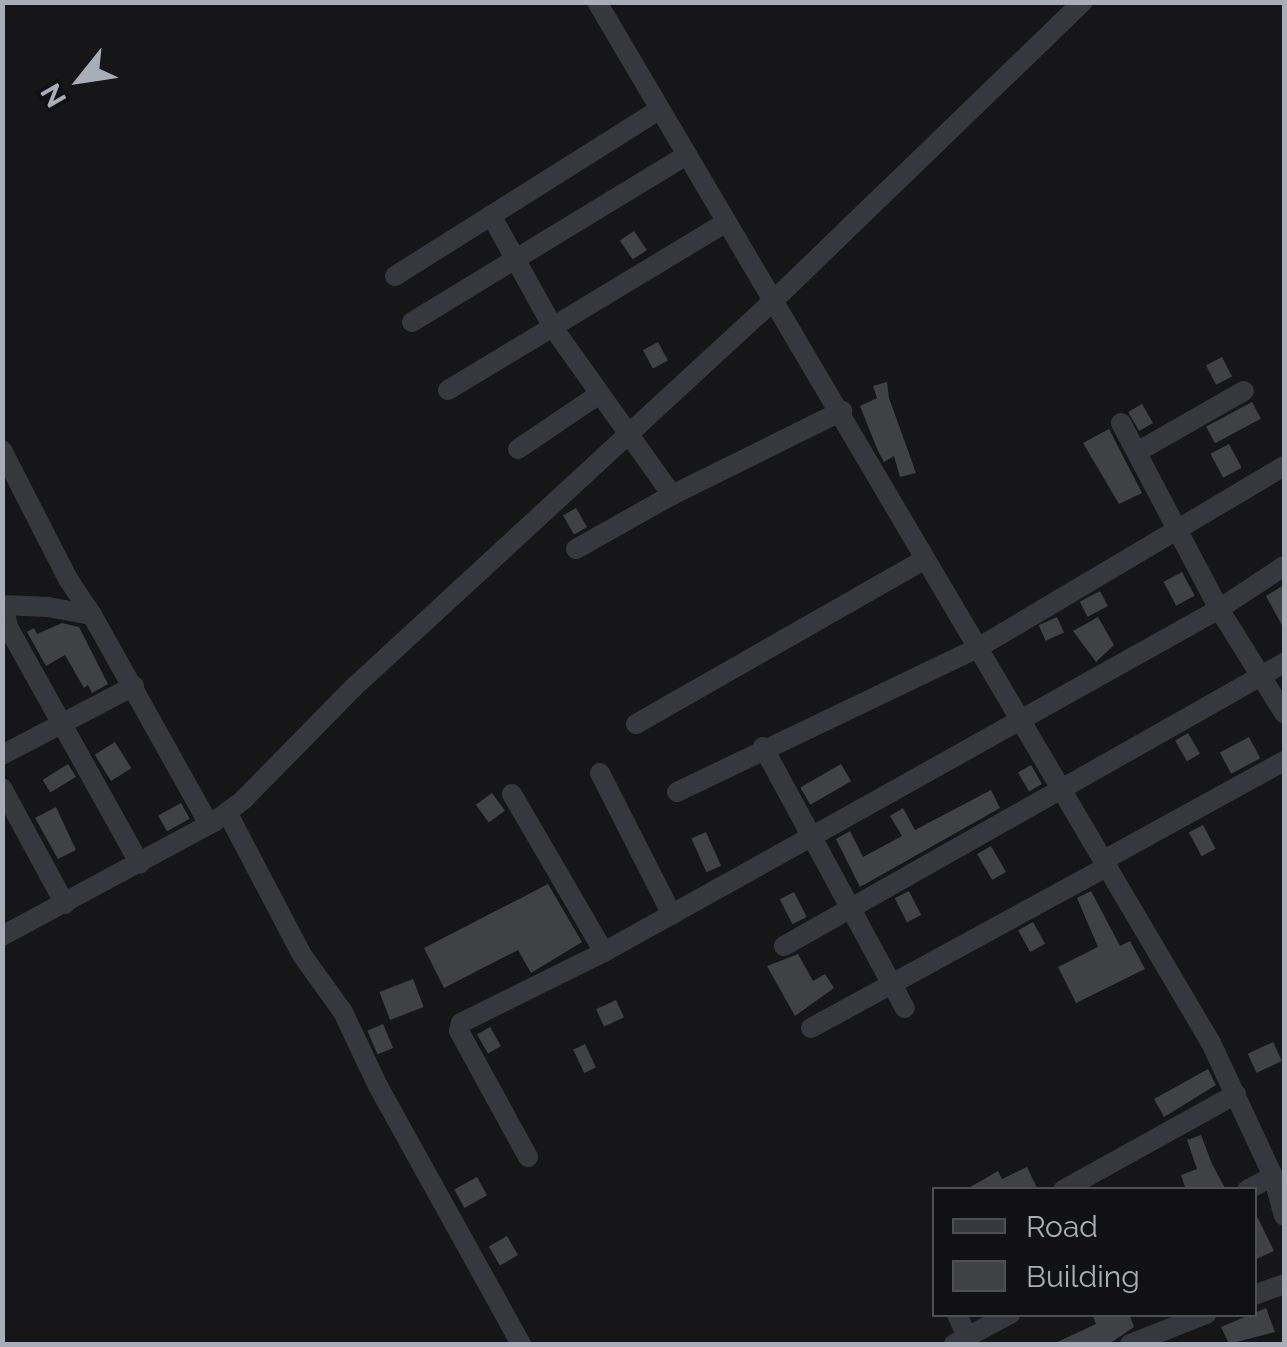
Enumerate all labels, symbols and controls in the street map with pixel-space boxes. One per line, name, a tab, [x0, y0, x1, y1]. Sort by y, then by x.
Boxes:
north arrow	[30, 30, 130, 130]
text: N	[34, 78, 73, 113]
legend	[932, 1187, 1257, 1317]
text: Road	[1026, 1209, 1098, 1244]
text: Building	[1026, 1259, 1140, 1294]

